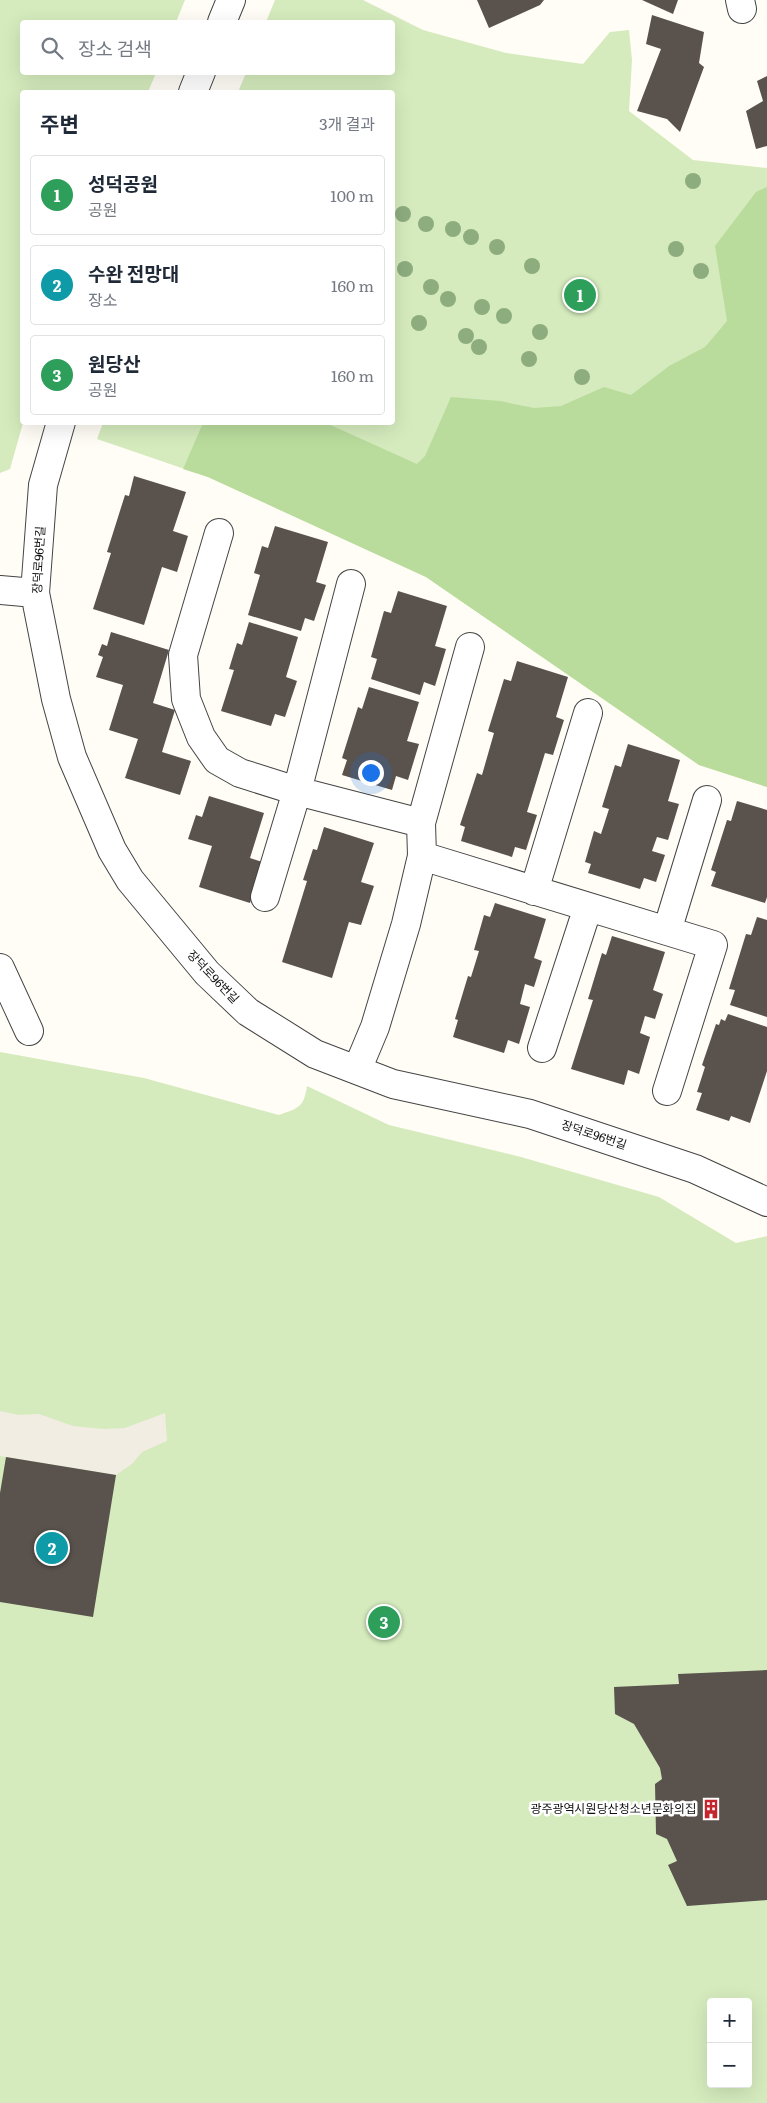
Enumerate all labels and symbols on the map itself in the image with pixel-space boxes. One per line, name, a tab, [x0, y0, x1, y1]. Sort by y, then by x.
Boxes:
pin: 1	[564, 276, 596, 314]
street label: 장덕로96번길	[27, 526, 49, 594]
your location	[358, 760, 384, 786]
street label: 장덕로96번길	[184, 946, 244, 1007]
street label: 장덕로96번길	[559, 1115, 629, 1153]
pin: 2	[36, 1529, 68, 1567]
pin: 3	[368, 1603, 400, 1641]
building icon: 광주광역시원당산청소년문화의집	[700, 1798, 722, 1820]
place label: 광주광역시원당산청소년문화의집	[530, 1799, 696, 1817]

